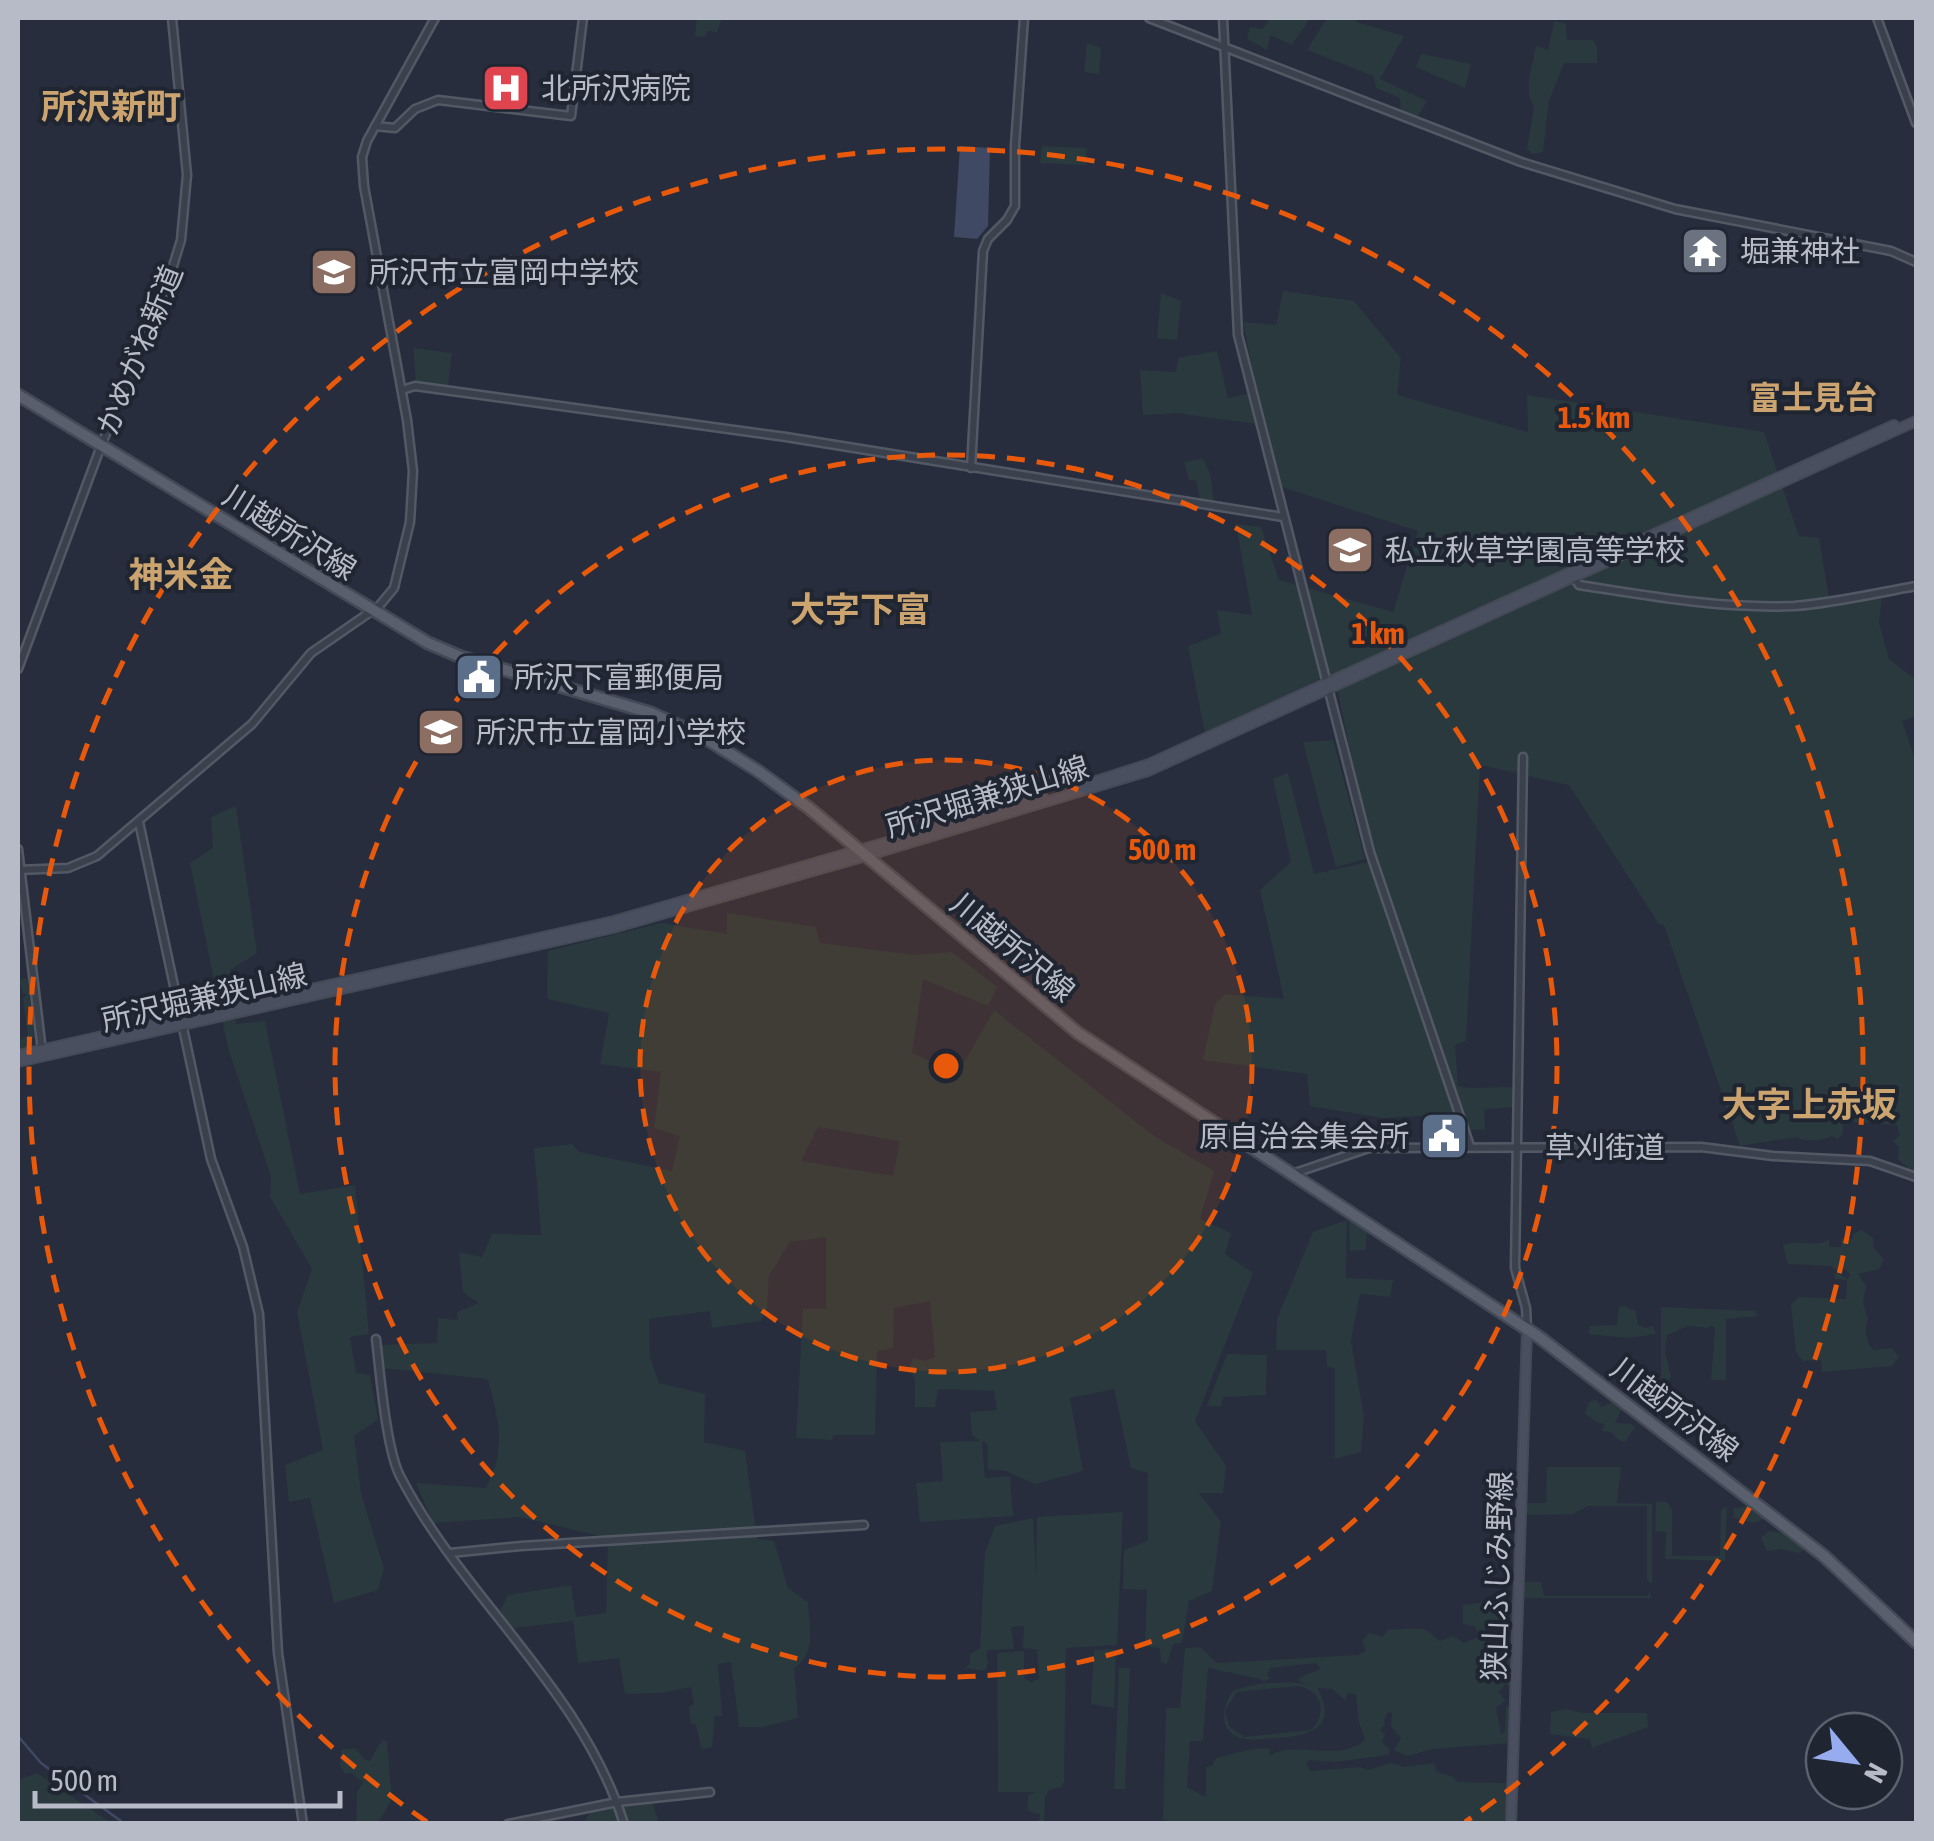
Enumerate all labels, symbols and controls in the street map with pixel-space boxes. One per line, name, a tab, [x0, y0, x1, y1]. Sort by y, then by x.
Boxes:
hospital icon: 北所沢病院	[480, 62, 532, 114]
place label: 北所沢病院	[541, 71, 691, 105]
district label: 所沢新町	[41, 86, 181, 126]
temple icon: 堀兼神社	[1679, 225, 1731, 277]
place label: 堀兼神社	[1740, 234, 1860, 268]
school or university icon: 所沢市立富岡中学校	[308, 246, 360, 298]
place label: 所沢市立富岡中学校	[369, 255, 639, 289]
street label: かめがね新道	[90, 260, 188, 440]
district label: 富士見台	[1749, 379, 1877, 416]
text: 1.5 km	[1558, 400, 1630, 434]
street label: 川越所沢線	[217, 478, 363, 586]
school or university icon: 私立秋草学園高等学校	[1324, 524, 1376, 576]
place label: 私立秋草学園高等学校	[1385, 533, 1685, 567]
district label: 神米金	[128, 554, 234, 594]
district label: 大字下富	[790, 589, 930, 629]
text: 1 km	[1351, 616, 1405, 650]
public building icon: 所沢下富郵便局	[453, 651, 505, 703]
place label: 所沢下富郵便局	[514, 660, 724, 694]
school or university icon: 所沢市立富岡小学校	[415, 706, 467, 758]
place label: 所沢市立富岡小学校	[476, 715, 746, 749]
street label: 所沢堀兼狭山線	[882, 749, 1092, 843]
text: 500 m	[1128, 832, 1196, 866]
street label: 川越所沢線	[945, 886, 1081, 1008]
street label: 所沢堀兼狭山線	[98, 957, 310, 1037]
centre of rings	[928, 1048, 964, 1084]
district label: 大字上赤坂	[1721, 1084, 1897, 1124]
public building icon: 原自治会集会所	[1418, 1110, 1470, 1162]
place label: 原自治会集会所	[1199, 1119, 1409, 1153]
street label: 草刈街道	[1545, 1130, 1665, 1164]
street label: 川越所沢線	[1605, 1350, 1745, 1468]
street label: 狭山ふじみ野線	[1476, 1470, 1518, 1682]
north arrow	[1804, 1711, 1904, 1811]
scale bar	[35, 1746, 340, 1808]
text: N	[1858, 1758, 1894, 1788]
text: 500 m	[50, 1763, 118, 1797]

